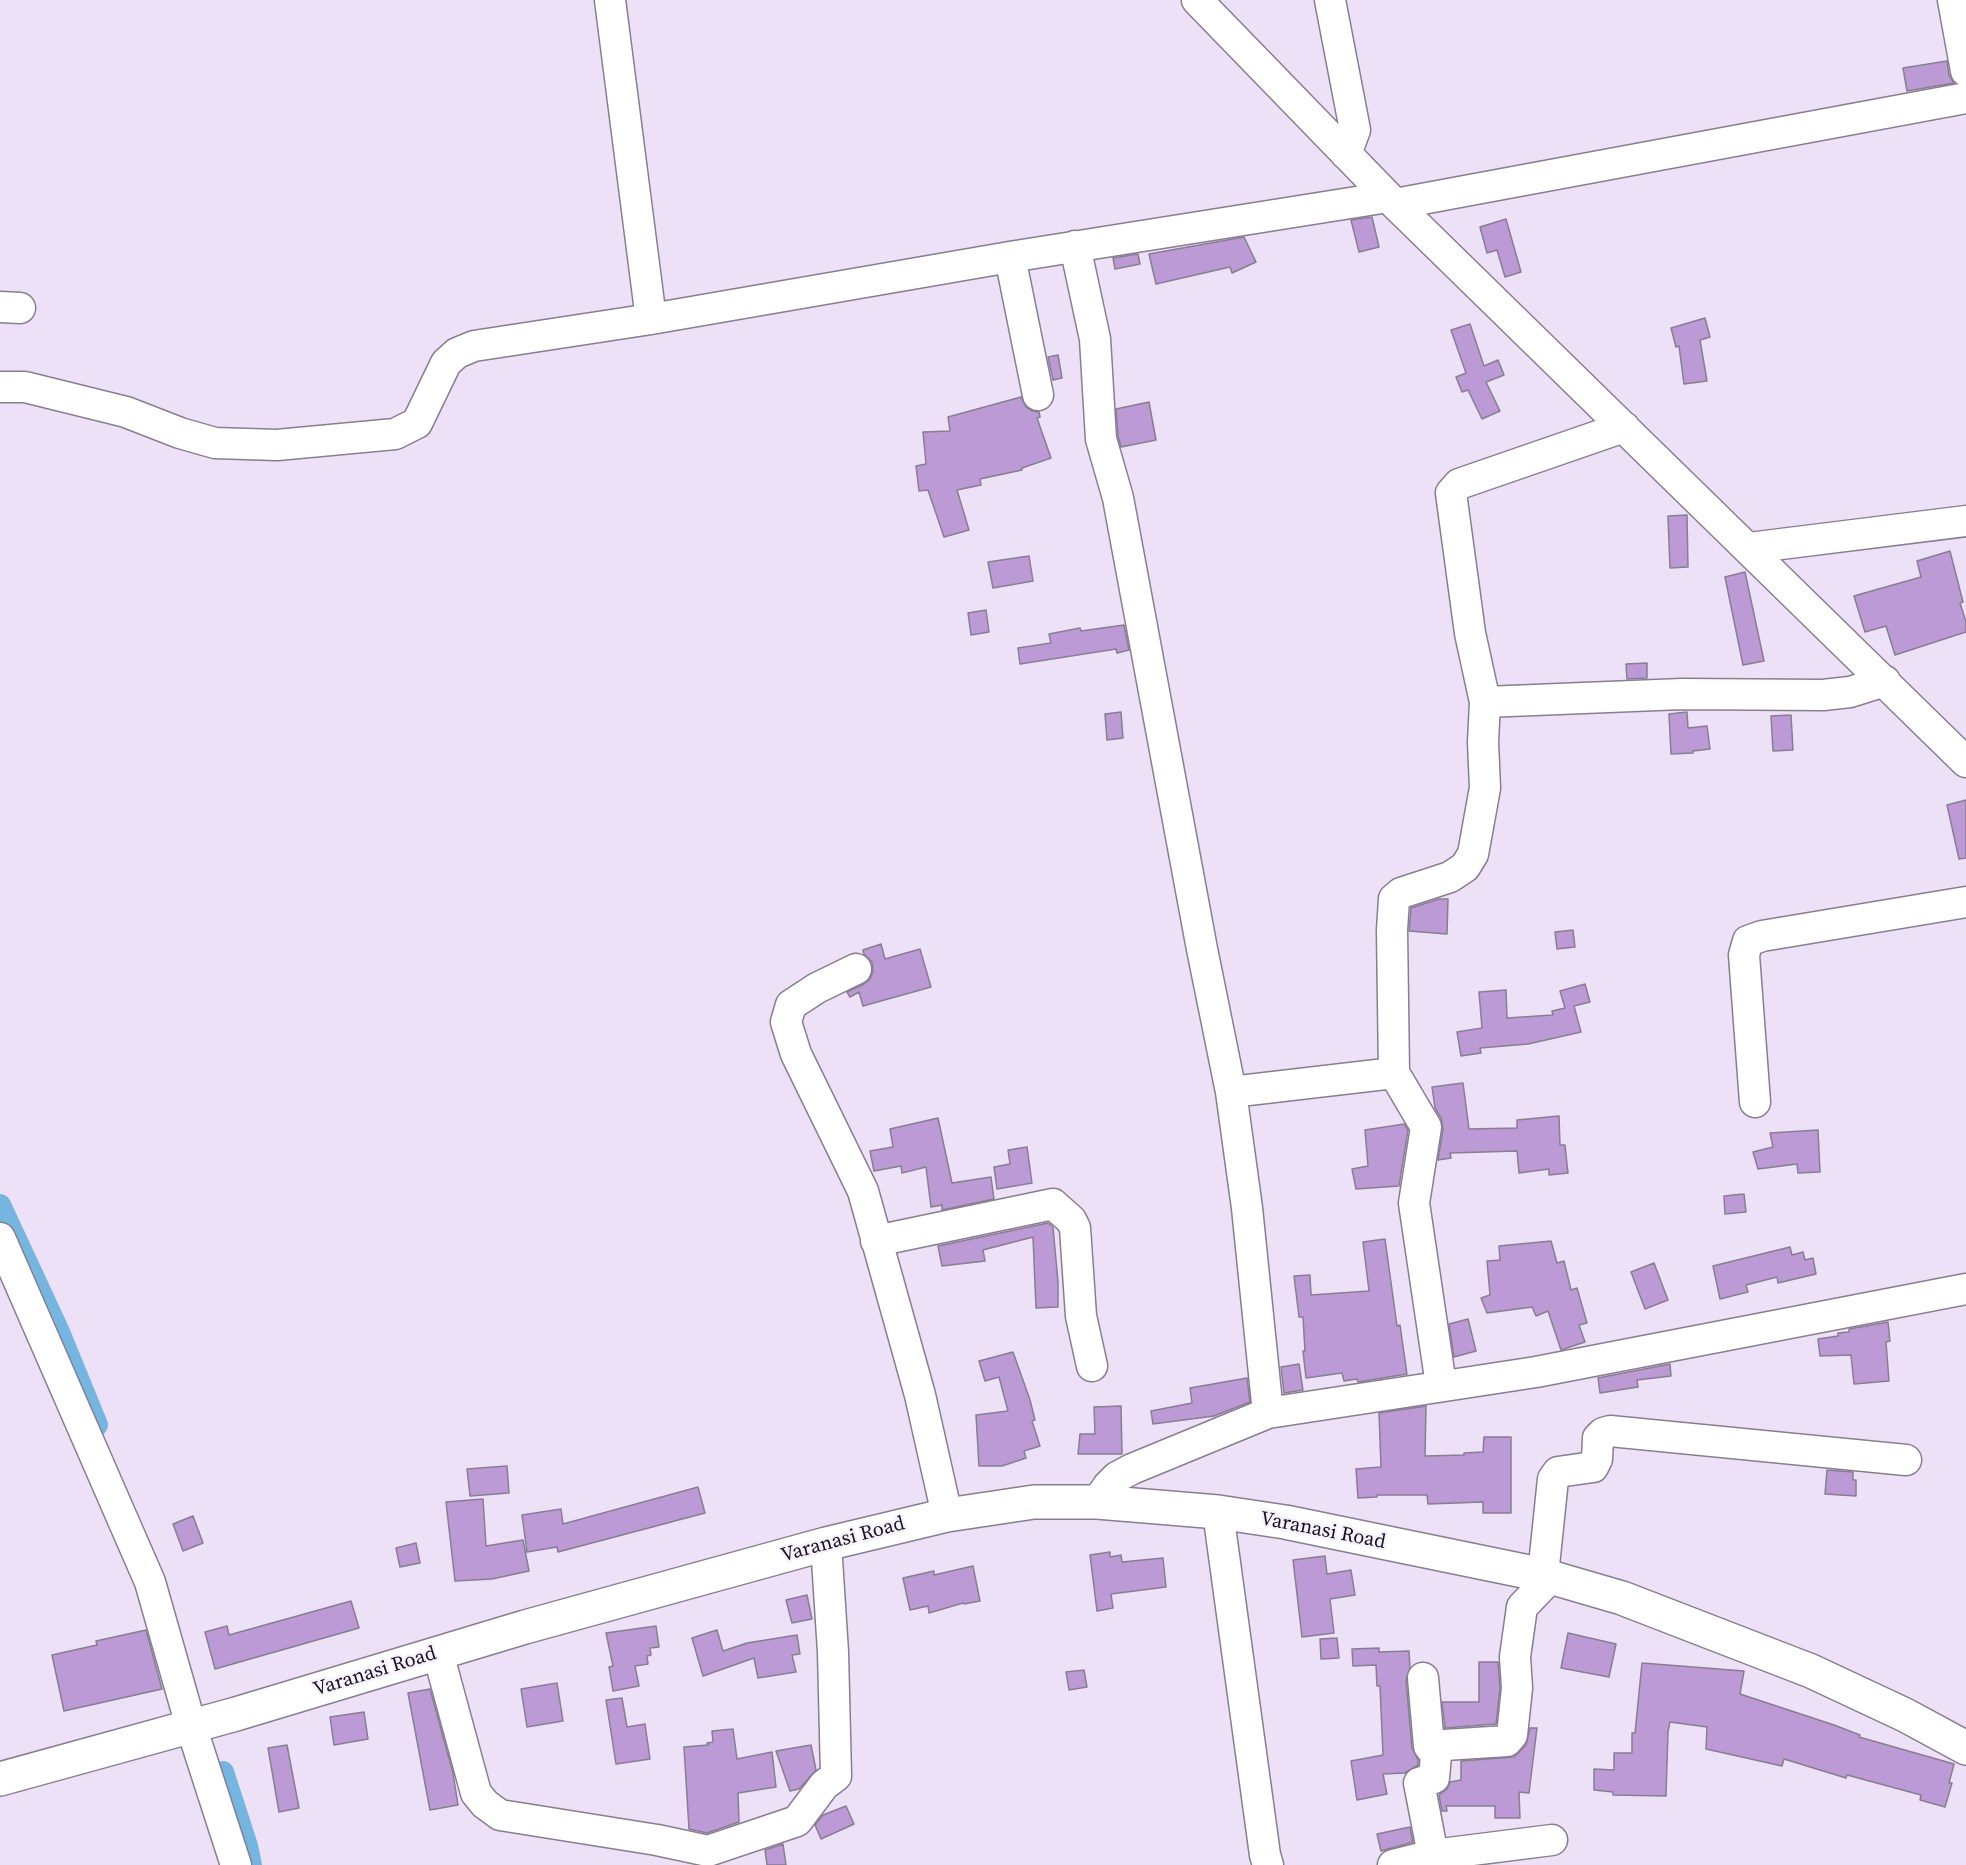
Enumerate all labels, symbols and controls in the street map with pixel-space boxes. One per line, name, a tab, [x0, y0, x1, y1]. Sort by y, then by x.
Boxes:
street label: Varanasi Road	[1258, 1507, 1388, 1555]
street label: Varanasi Road	[778, 1512, 908, 1568]
street label: Varanasi Road	[311, 1642, 439, 1702]

